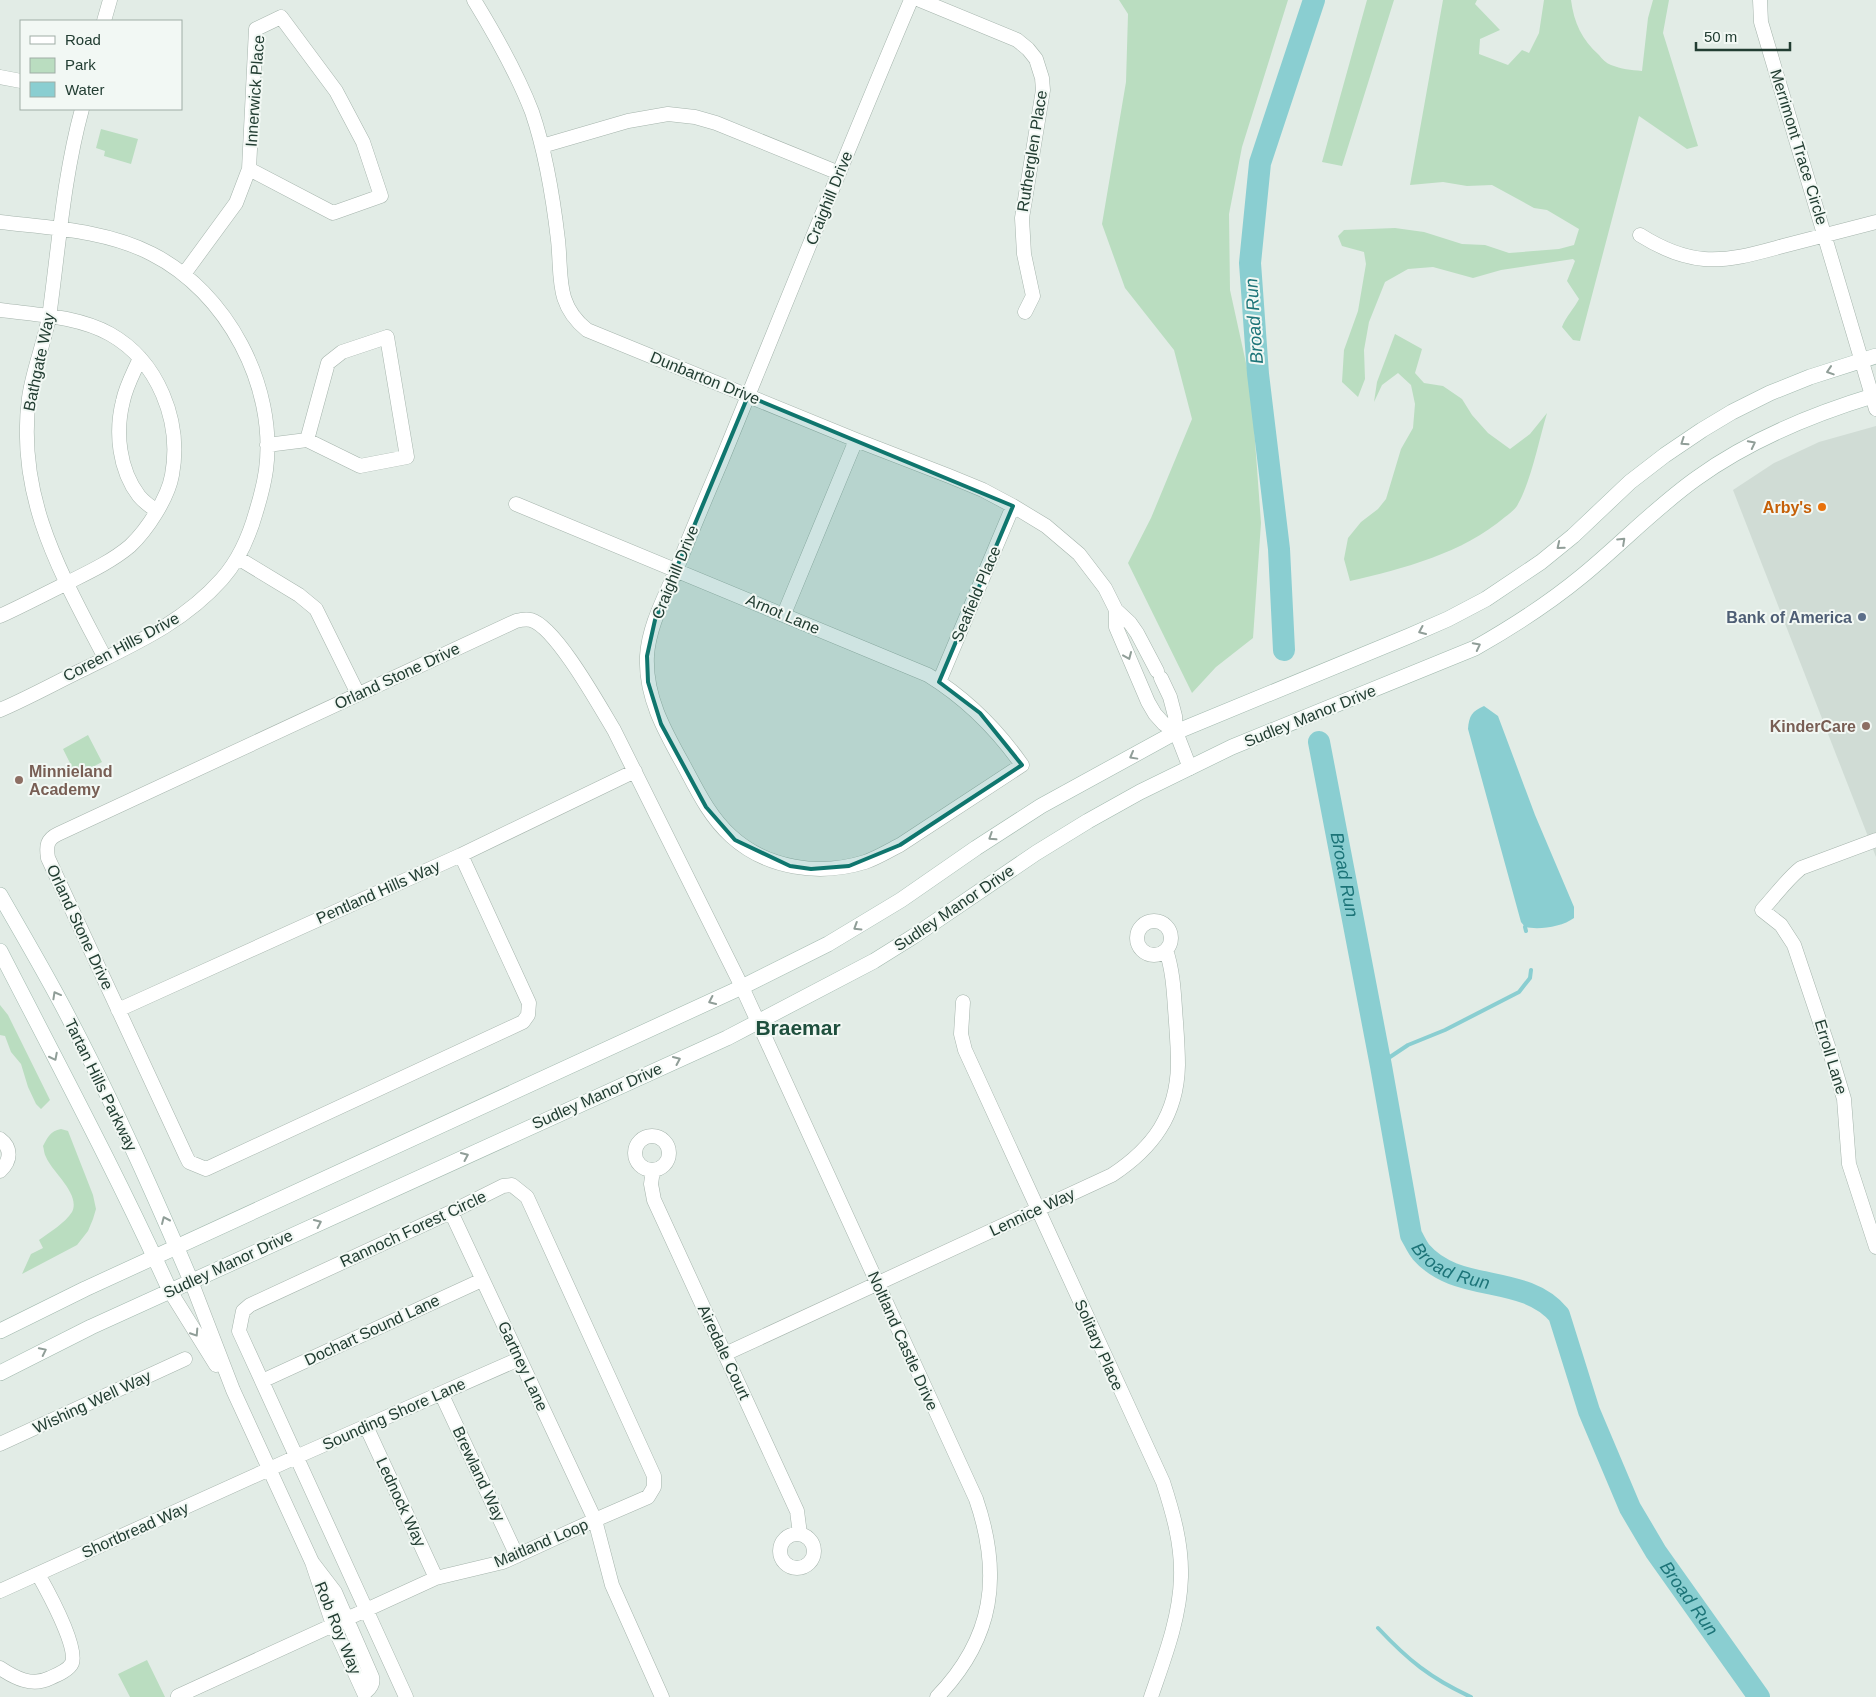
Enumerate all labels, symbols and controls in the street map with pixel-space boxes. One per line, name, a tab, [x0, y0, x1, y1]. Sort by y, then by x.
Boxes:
legend	[20, 20, 182, 110]
scale bar	[1696, 20, 1790, 52]
text: 50 m	[1704, 28, 1737, 45]
text: Road	[65, 31, 101, 48]
street label: Innerwick Place	[243, 34, 267, 147]
text: Park	[65, 56, 96, 73]
street label: Merrimont Trace Circle	[1767, 67, 1831, 227]
text: Water	[65, 81, 104, 98]
street label: Rutherglen Place	[1014, 89, 1050, 213]
street label: Craighill Drive	[802, 149, 856, 247]
water label: Broad Run	[1241, 277, 1267, 365]
street label: Bathgate Way	[20, 311, 58, 413]
street label: Dunbarton Drive	[648, 348, 762, 408]
one-way arrow	[1826, 365, 1834, 375]
one-way arrow	[1680, 436, 1690, 445]
one-way arrow	[1747, 440, 1756, 450]
place label: Arby's	[1763, 499, 1812, 516]
marker: Arby's	[1816, 501, 1828, 513]
street label: Craighill Drive	[648, 523, 702, 621]
one-way arrow	[1616, 538, 1625, 547]
one-way arrow	[1557, 541, 1566, 549]
street label: Seafield Place	[948, 544, 1004, 644]
street label: Arnot Lane	[744, 591, 822, 637]
street label: Coreen Hills Drive	[60, 609, 182, 685]
place label: Bank of America	[1726, 609, 1852, 626]
marker: Bank of America	[1856, 611, 1868, 623]
one-way arrow	[1418, 624, 1427, 635]
street label: Orland Stone Drive	[332, 640, 462, 712]
one-way arrow	[1471, 642, 1480, 652]
one-way arrow	[1122, 651, 1132, 660]
street label: Sudley Manor Drive	[1242, 682, 1378, 750]
place label: KinderCare	[1770, 718, 1856, 735]
marker: KinderCare	[1860, 720, 1872, 732]
one-way arrow	[1129, 750, 1138, 760]
place label: Minnieland Academy	[29, 763, 113, 798]
marker: Minnieland Academy	[13, 774, 25, 786]
water label: Broad Run	[1326, 830, 1362, 919]
one-way arrow	[989, 831, 998, 840]
street label: Pentland Hills Way	[313, 857, 443, 927]
street label: Orland Stone Drive	[44, 862, 116, 992]
street label: Sudley Manor Drive	[891, 862, 1017, 954]
one-way arrow	[853, 920, 862, 930]
one-way arrow	[53, 992, 63, 1001]
one-way arrow	[708, 994, 717, 1005]
street label: Tartan Hills Parkway	[62, 1016, 140, 1154]
district label: Braemar	[755, 1016, 841, 1039]
street label: Erroll Lane	[1812, 1018, 1850, 1097]
one-way arrow	[48, 1051, 58, 1060]
one-way arrow	[672, 1055, 681, 1066]
street label: Sudley Manor Drive	[529, 1060, 665, 1132]
one-way arrow	[460, 1151, 469, 1162]
street label: Lennice Way	[987, 1185, 1077, 1239]
street label: Rannoch Forest Circle	[337, 1188, 489, 1270]
one-way arrow	[160, 1216, 171, 1225]
one-way arrow	[313, 1219, 322, 1229]
street label: Sudley Manor Drive	[161, 1227, 295, 1301]
water label: Broad Run	[1407, 1239, 1491, 1293]
street label: Noltland Castle Drive	[865, 1269, 941, 1413]
street label: Dochart Sound Lane	[302, 1291, 442, 1369]
street label: Solitary Place	[1071, 1297, 1127, 1393]
street label: Airedale Court	[695, 1302, 754, 1402]
street label: Gartney Lane	[495, 1318, 551, 1414]
one-way arrow	[189, 1327, 199, 1336]
one-way arrow	[38, 1347, 47, 1357]
street label: Wishing Well Way	[30, 1367, 154, 1437]
street label: Sounding Shore Lane	[320, 1375, 468, 1453]
street label: Brewland Way	[450, 1424, 508, 1524]
street label: Lednock Way	[373, 1455, 429, 1549]
street label: Shortbread Way	[79, 1499, 191, 1561]
street label: Maitland Loop	[491, 1515, 591, 1570]
water label: Broad Run	[1656, 1558, 1722, 1639]
street label: Rob Roy Way	[312, 1579, 364, 1677]

